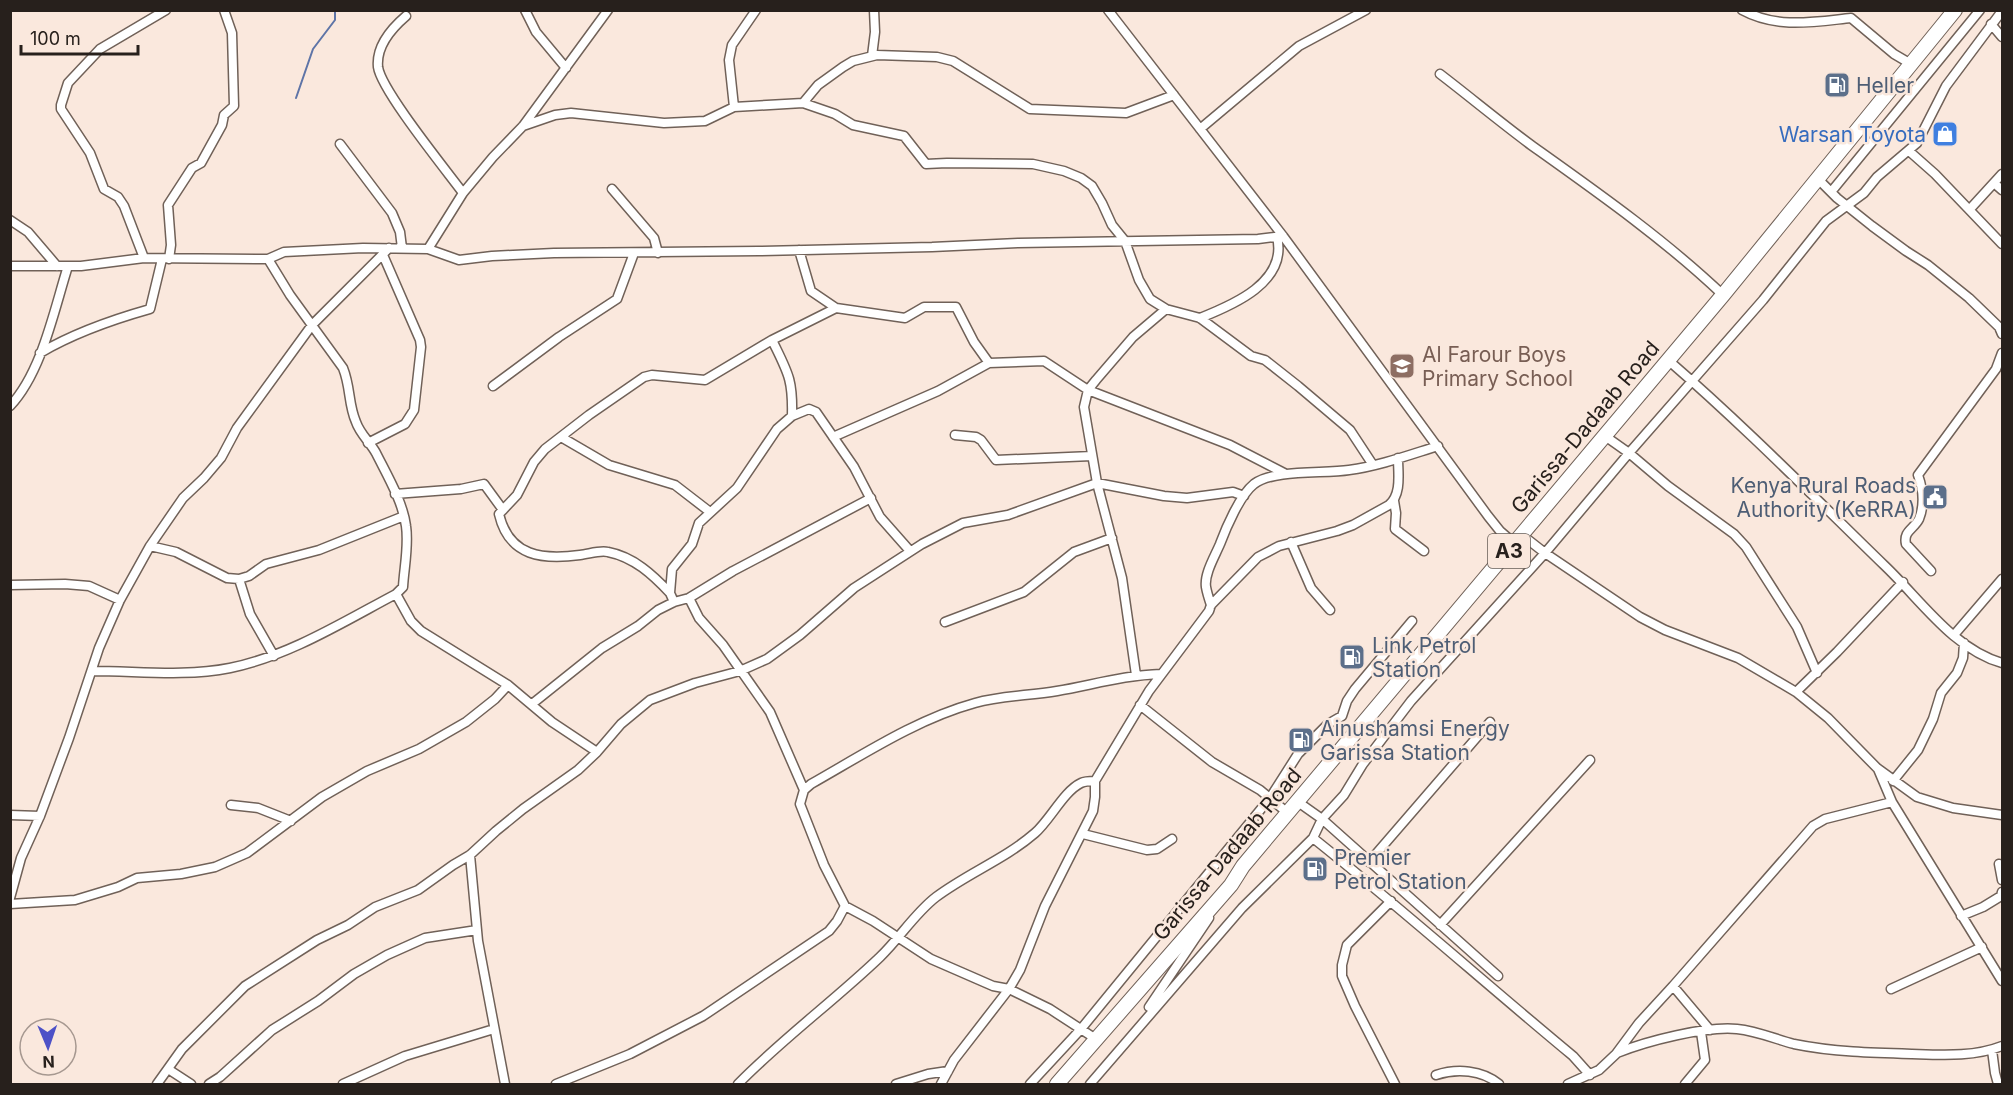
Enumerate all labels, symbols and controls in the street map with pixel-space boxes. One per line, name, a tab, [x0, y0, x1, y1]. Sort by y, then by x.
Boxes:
scale bar	[21, 18, 138, 56]
text: 100 m	[30, 28, 81, 49]
fuel station icon: Heller	[1822, 70, 1852, 100]
place label: Heller	[1856, 73, 1914, 98]
shop icon: Warsan Toyota	[1930, 119, 1960, 149]
place label: Warsan Toyota	[1779, 122, 1926, 147]
street label: Garissa-Dadaab Road	[1506, 336, 1664, 518]
place label: Al Farour Boys Primary School	[1422, 342, 1573, 391]
school or university icon: Al Farour Boys Primary School	[1387, 351, 1417, 381]
place label: Kenya Rural Roads Authority (KeRRA)	[1731, 473, 1916, 522]
public building icon: Kenya Rural Roads Authority (KeRRA)	[1920, 482, 1950, 512]
road number: A3	[1488, 534, 1530, 568]
place label: Link Petrol Station	[1372, 633, 1476, 682]
fuel station icon: Link Petrol Station	[1337, 642, 1367, 672]
place label: Ainushamsi Energy Garissa Station	[1320, 716, 1510, 765]
fuel station icon: Ainushamsi Energy Garissa Station	[1286, 725, 1316, 755]
street label: Garissa-Dadaab Road	[1148, 763, 1306, 945]
place label: Premier Petrol Station	[1334, 845, 1467, 894]
fuel station icon: Premier Petrol Station	[1300, 854, 1330, 884]
north arrow	[18, 1017, 78, 1077]
text: N	[42, 1052, 55, 1072]

